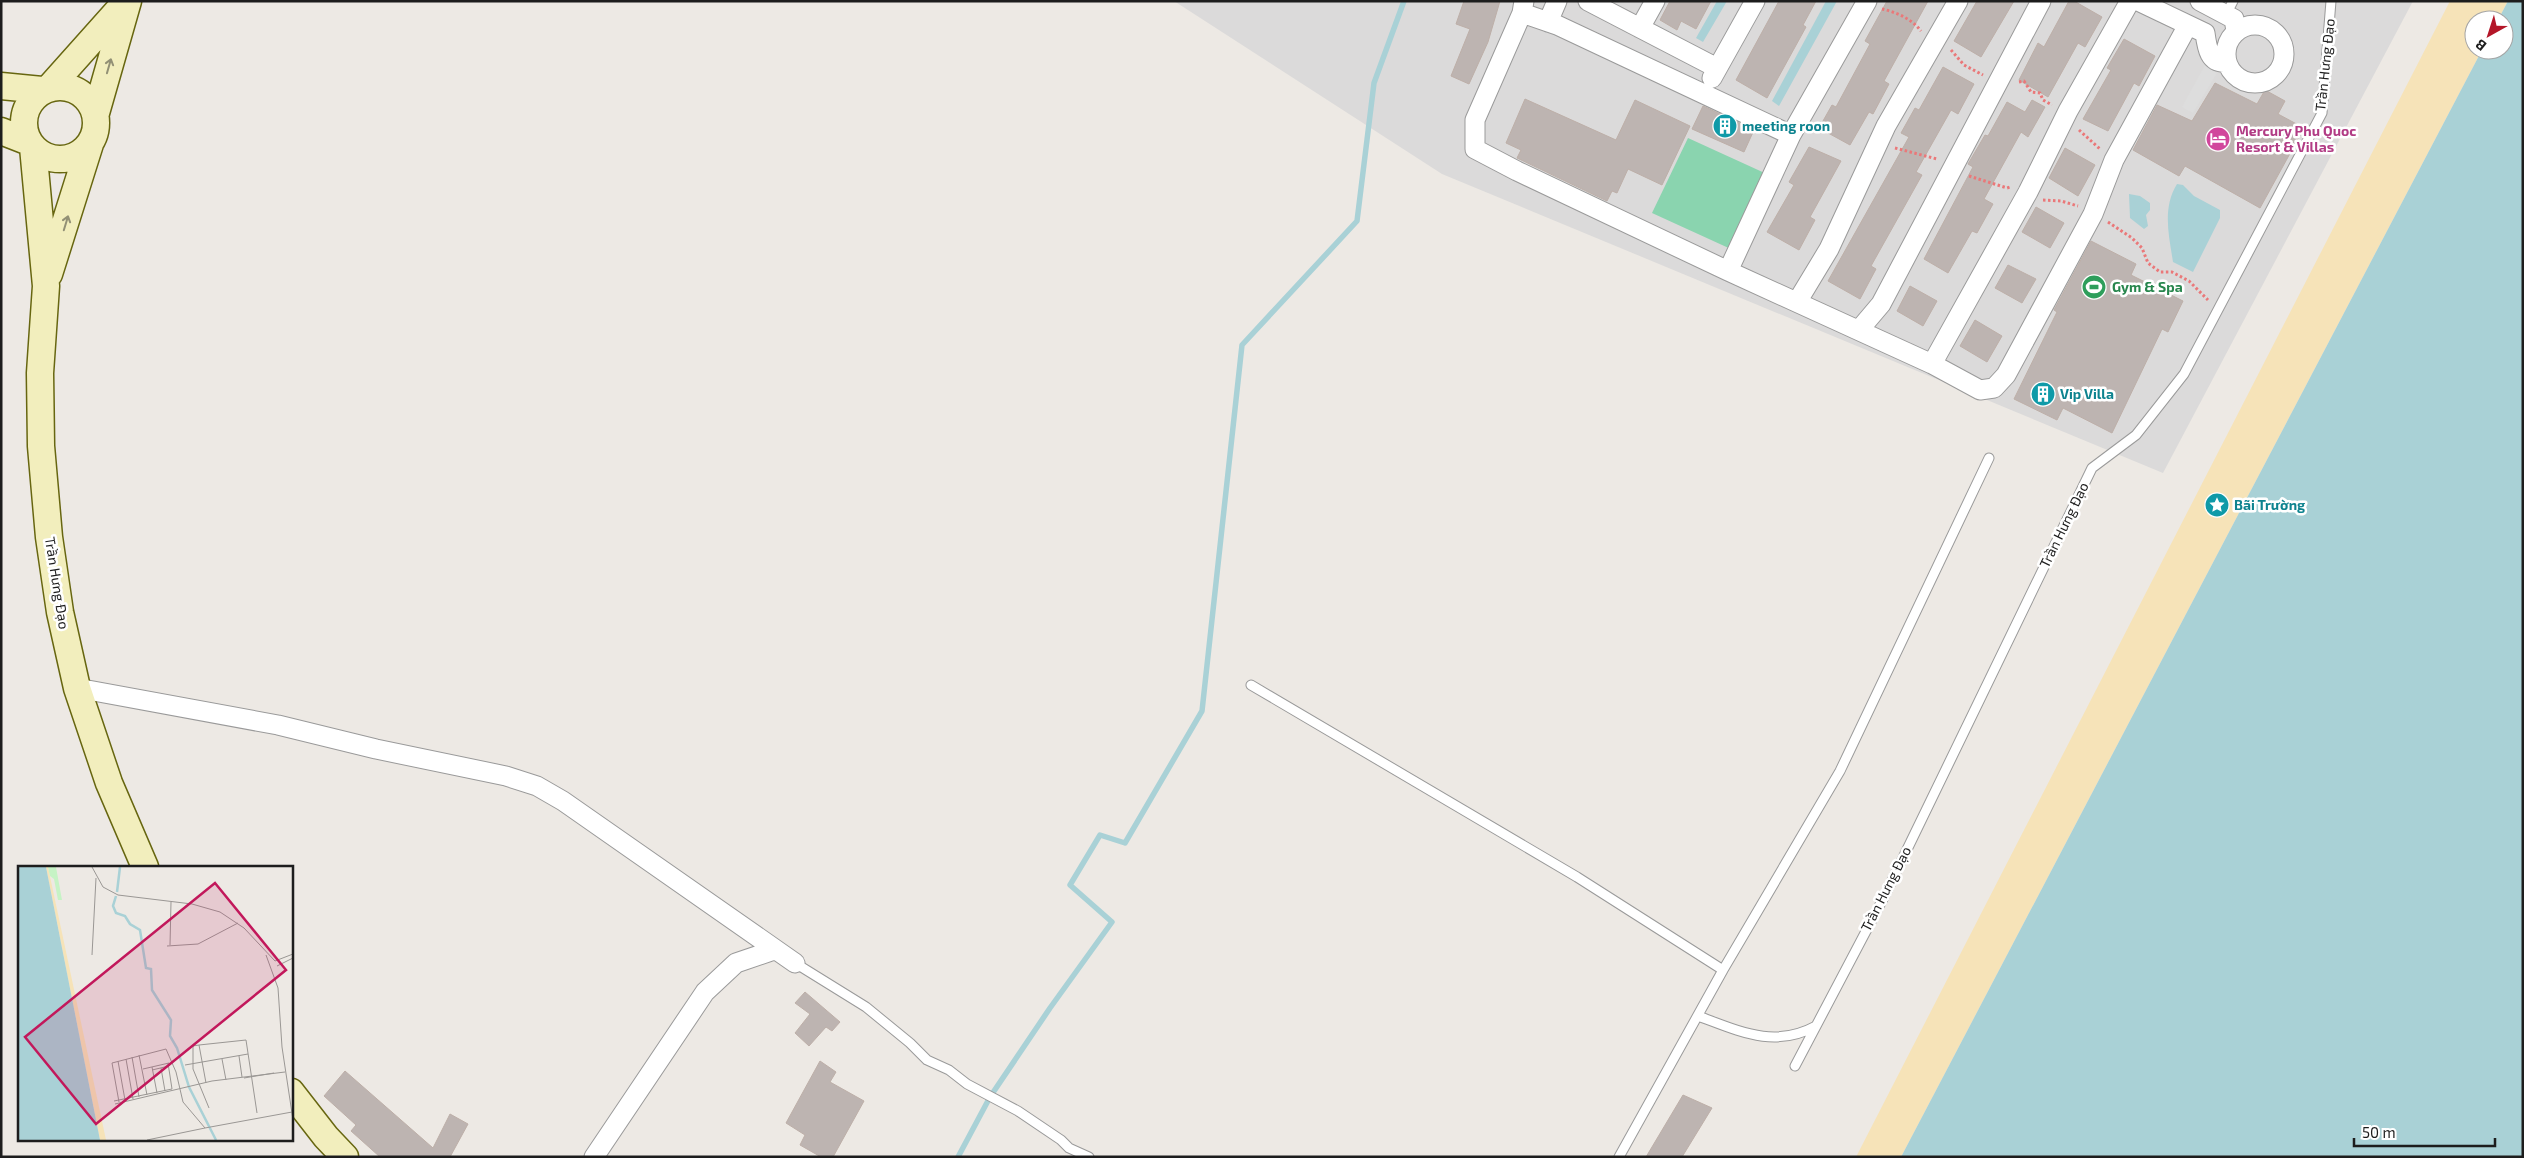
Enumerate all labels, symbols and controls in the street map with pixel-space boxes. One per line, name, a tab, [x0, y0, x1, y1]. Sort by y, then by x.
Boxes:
north arrow	[2464, 10, 2514, 60]
street label: Trần Hưng Đạo	[2311, 18, 2338, 112]
text: B	[2472, 36, 2489, 55]
one-way arrow	[105, 59, 114, 75]
building icon: meeting roon	[1712, 113, 1738, 139]
place label: meeting roon	[1742, 117, 1830, 134]
place label: Mercury Phu Quoc Resort & Villas	[2236, 122, 2356, 155]
hotel icon: Mercury Phu Quoc Resort & Villas	[2205, 126, 2231, 152]
one-way arrow	[61, 215, 71, 231]
sports icon: Gym & Spa	[2081, 274, 2107, 300]
place label: Gym & Spa	[2112, 278, 2183, 295]
building icon: Vip Villa	[2030, 381, 2056, 407]
place label: Vip Villa	[2060, 385, 2114, 402]
street label: Trần Hưng Đạo	[2035, 479, 2092, 570]
place icon: Bãi Trường	[2204, 492, 2230, 518]
place label: Bãi Trường	[2234, 496, 2305, 513]
street label: Trần Hưng Đạo	[42, 536, 73, 630]
street label: Trần Hưng Đạo	[1857, 843, 1914, 934]
inset map	[18, 866, 292, 1140]
scale bar	[2354, 1116, 2495, 1148]
text: 50 m	[2362, 1123, 2396, 1141]

